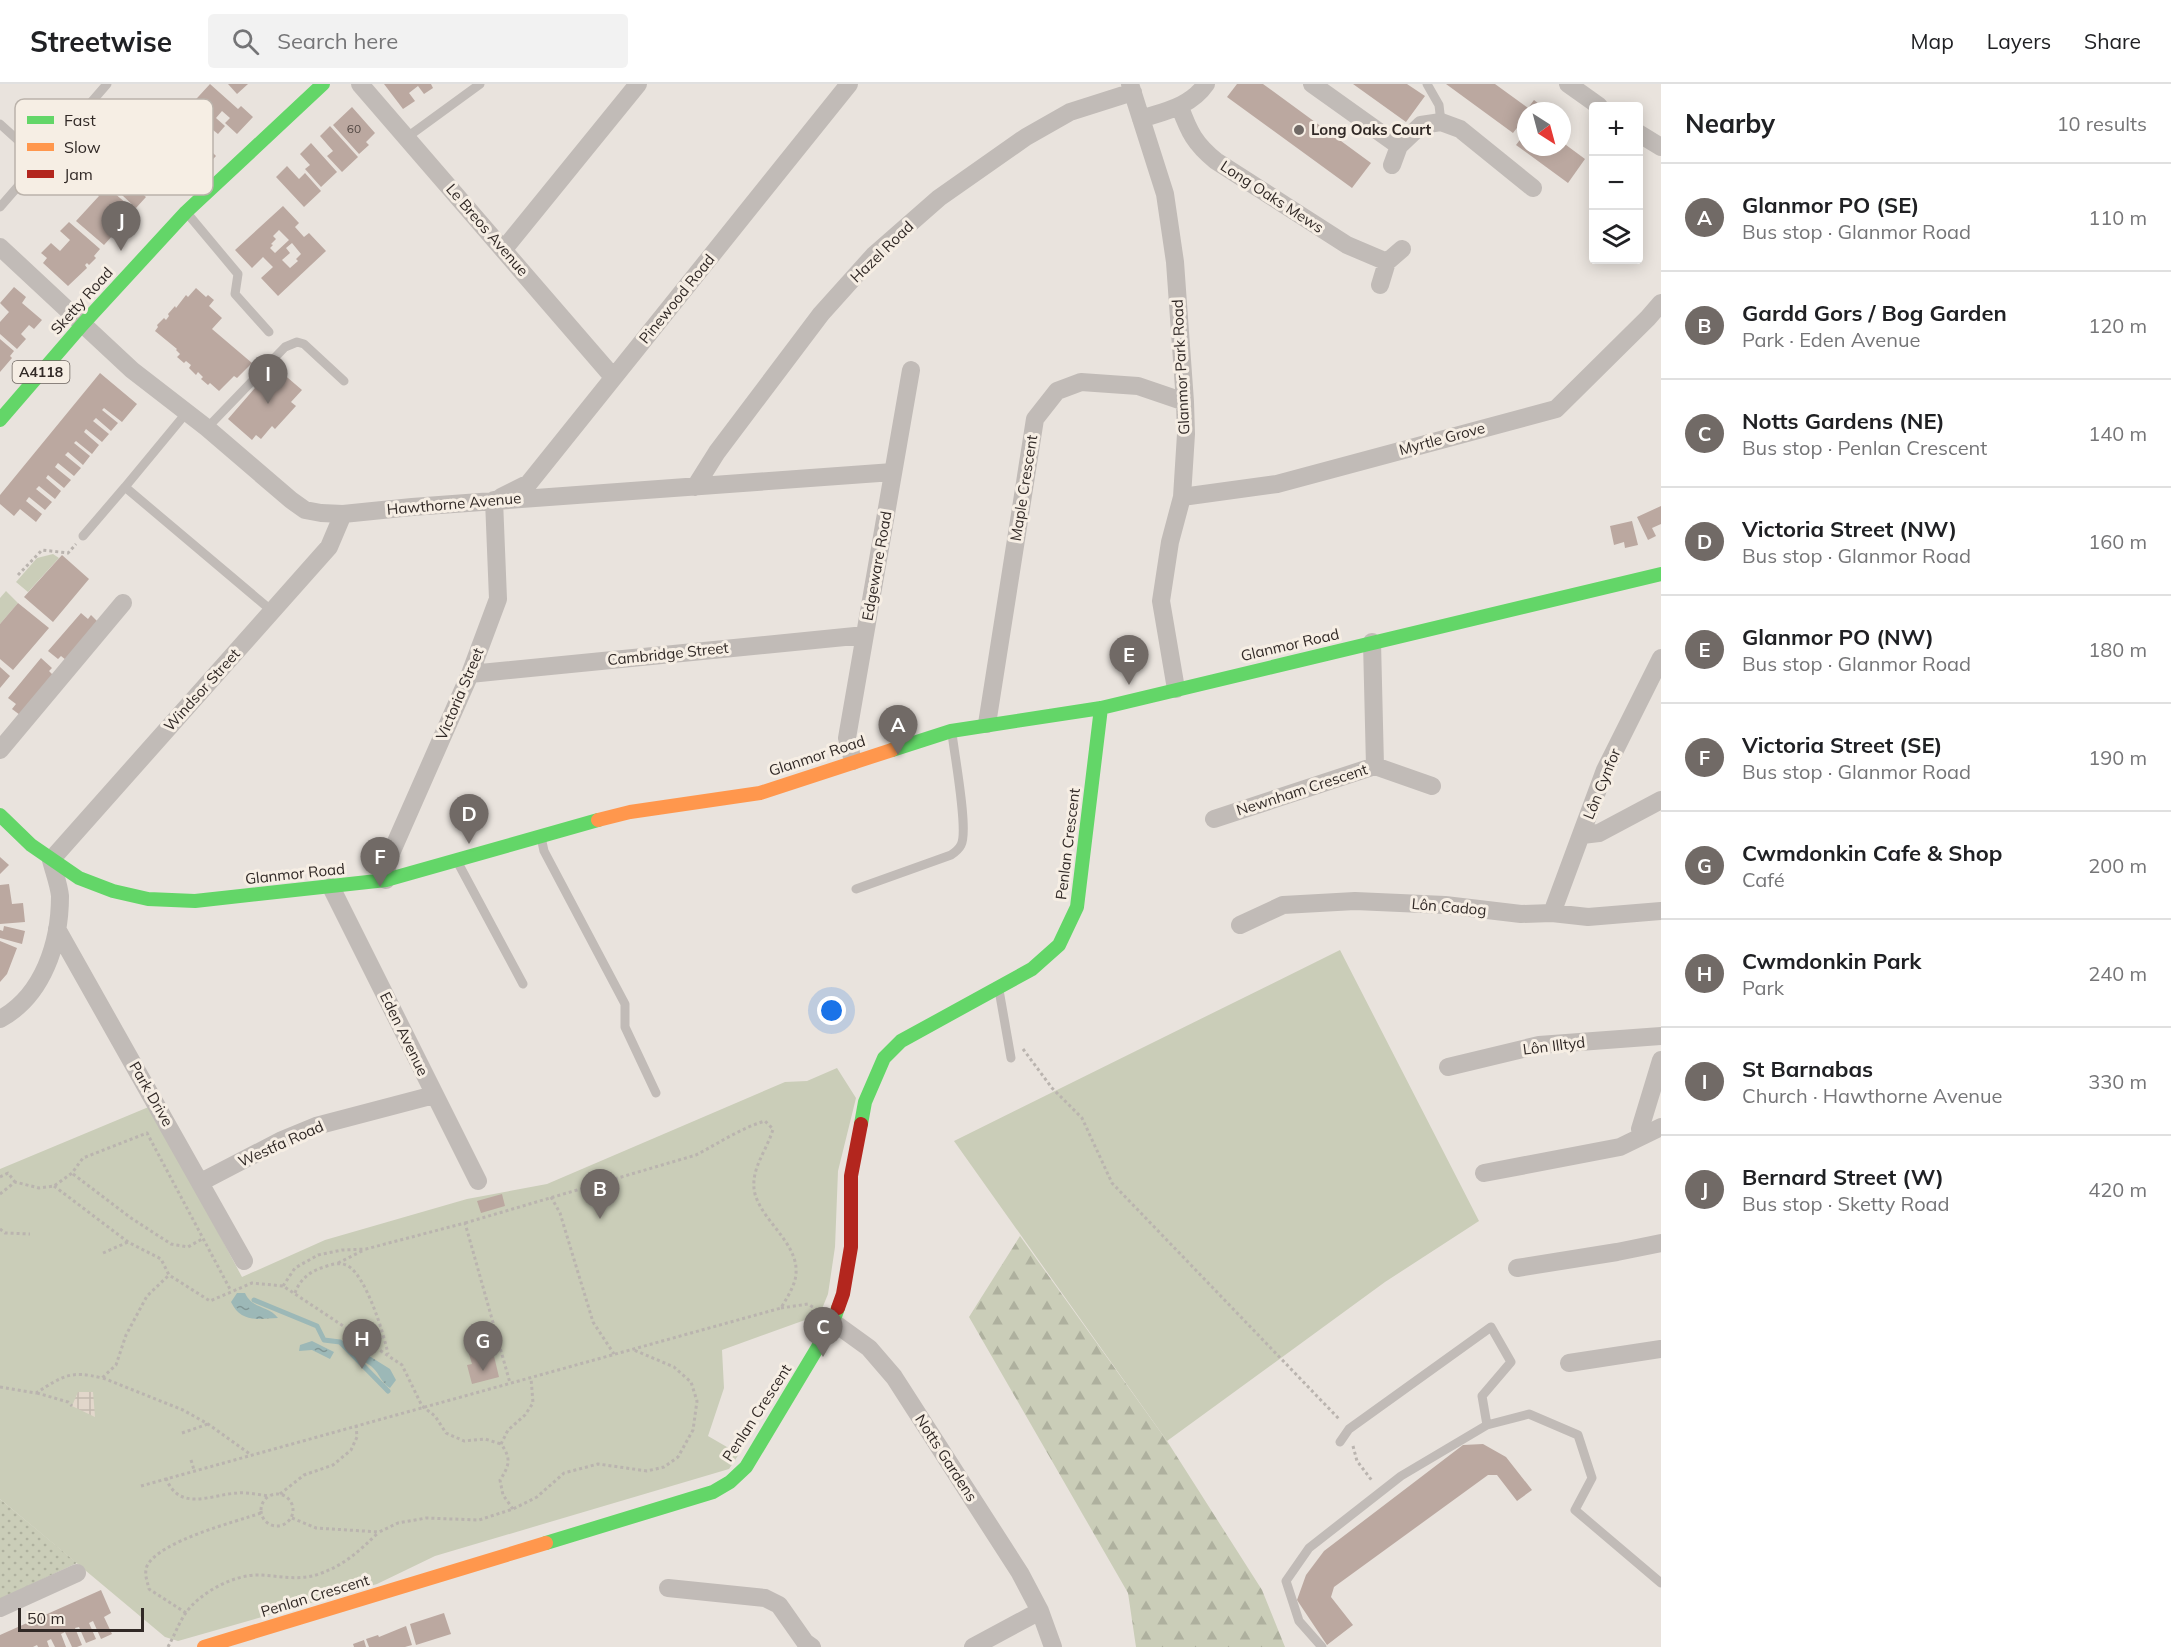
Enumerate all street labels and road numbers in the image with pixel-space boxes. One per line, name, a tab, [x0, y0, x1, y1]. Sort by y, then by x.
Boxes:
street label: Long Oaks Mews	[1217, 156, 1327, 237]
street label: Le Breos Avenue	[442, 180, 533, 280]
street label: Hazel Road	[846, 217, 917, 286]
street label: Pinewood Road	[635, 250, 719, 347]
street label: Sketty Road	[46, 263, 117, 338]
street label: Glanmor Park Road	[1167, 299, 1194, 435]
road number: A4118	[12, 361, 70, 383]
street label: Myrtle Grove	[1397, 418, 1487, 459]
street label: Maple Crescent	[1006, 433, 1041, 542]
street label: Hawthorne Avenue	[386, 488, 522, 519]
street label: Edgeware Road	[858, 510, 895, 622]
street label: Glanmor Road	[1239, 624, 1341, 665]
street label: Cambridge Street	[606, 638, 730, 669]
street label: Windsor Street	[159, 644, 244, 735]
street label: Victoria Street	[432, 645, 488, 743]
street label: Glanmor Road	[766, 731, 867, 780]
street label: Lôn Cynfor	[1579, 745, 1625, 822]
street label: Newnham Crescent	[1234, 759, 1370, 820]
street label: Penlan Crescent	[1051, 787, 1084, 901]
street label: Glanmor Road	[244, 859, 346, 888]
street label: Lôn Cadog	[1411, 894, 1487, 919]
street label: Eden Avenue	[376, 989, 433, 1079]
street label: Lôn Illtyd	[1522, 1032, 1586, 1059]
street label: Park Drive	[125, 1058, 178, 1130]
street label: Westfa Road	[235, 1116, 326, 1171]
street label: Penlan Crescent	[718, 1360, 795, 1465]
street label: Notts Gardens	[911, 1411, 982, 1505]
street label: Penlan Crescent	[258, 1570, 371, 1621]

